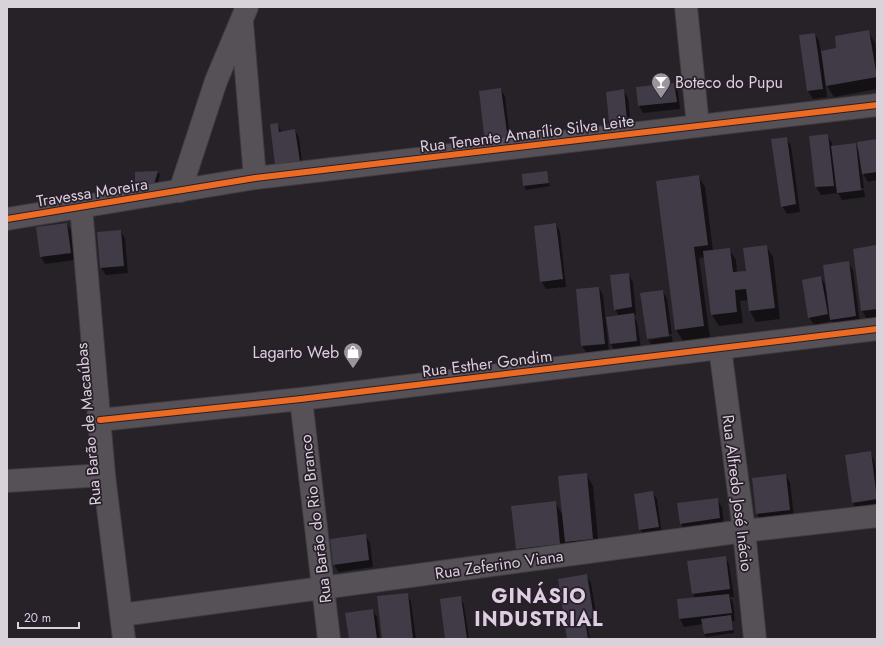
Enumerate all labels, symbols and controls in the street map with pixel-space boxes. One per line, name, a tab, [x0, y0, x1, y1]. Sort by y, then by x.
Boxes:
bar icon: Boteco do Pupu	[650, 71, 672, 99]
place label: Boteco do Pupu	[675, 71, 783, 94]
street label: Rua Tenente Amarílio Silva Leite	[419, 109, 635, 158]
street label: Travessa Moreira	[35, 172, 149, 213]
place label: Lagarto Web	[253, 341, 339, 364]
shop icon: Lagarto Web	[342, 341, 364, 369]
street label: Rua Barão de Macaúbas	[70, 342, 107, 506]
street label: Rua Esther Gondim	[421, 344, 554, 383]
street label: Rua Alfredo José Inácio	[716, 413, 759, 573]
street label: Rua Barão do Rio Branco	[294, 433, 337, 604]
street label: Rua Zeferino Viana	[433, 544, 565, 585]
district label: GINÁSIO INDUSTRIAL	[474, 581, 604, 634]
scale bar	[18, 604, 79, 630]
text: 20 m	[24, 609, 51, 627]

